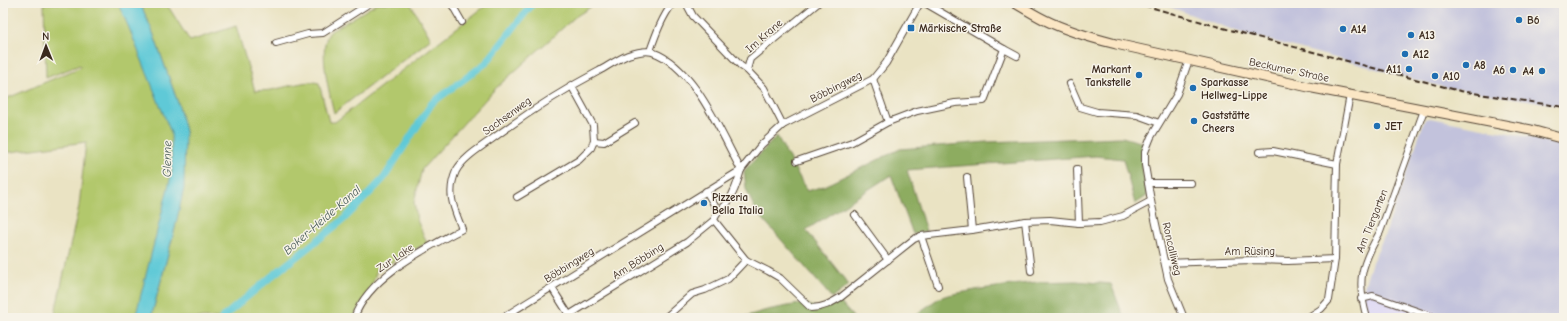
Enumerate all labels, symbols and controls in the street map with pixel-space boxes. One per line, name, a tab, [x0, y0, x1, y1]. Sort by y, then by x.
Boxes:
place label: B6	[1527, 14, 1540, 27]
marker: B6	[1514, 15, 1524, 25]
street label: Im Krane	[743, 16, 785, 56]
place label: Märkische Straße	[919, 22, 1002, 35]
marker: Märkische Straße	[906, 23, 916, 33]
place label: A14	[1351, 23, 1366, 36]
marker: A14	[1338, 24, 1348, 34]
north arrow	[26, 26, 66, 66]
place label: A13	[1419, 29, 1435, 42]
text: N	[42, 30, 50, 43]
marker: A13	[1406, 30, 1416, 40]
place label: A12	[1413, 48, 1429, 61]
marker: A12	[1400, 49, 1410, 59]
street label: Beckumer Straße	[1248, 55, 1331, 85]
place label: A8	[1474, 59, 1486, 72]
marker: A8	[1461, 60, 1471, 70]
place label: Markant Tankstelle	[1085, 63, 1132, 89]
place label: A11	[1386, 63, 1401, 76]
marker: A11	[1404, 64, 1414, 74]
place label: A6	[1493, 64, 1505, 77]
marker: A6	[1508, 65, 1518, 75]
place label: A4	[1523, 65, 1534, 78]
marker: A4	[1537, 66, 1547, 76]
street label: Böbbingweg	[808, 68, 864, 106]
marker: Markant Tankstelle	[1134, 70, 1144, 80]
place label: A10	[1443, 70, 1460, 83]
marker: A10	[1430, 71, 1440, 81]
place label: Sparkasse Hellweg-Lippe	[1201, 76, 1268, 102]
marker: Sparkasse Hellweg-Lippe	[1188, 83, 1198, 93]
street label: Sachsenweg	[480, 94, 534, 138]
place label: Gaststätte Cheers	[1202, 109, 1250, 135]
marker: Gaststätte Cheers	[1189, 116, 1199, 126]
place label: JET	[1385, 120, 1403, 133]
marker: JET	[1372, 121, 1382, 131]
water label: Glenne	[160, 141, 174, 177]
water label: Boker-Heide-Kanal	[280, 182, 364, 257]
street label: Am Tiergarten	[1353, 187, 1391, 255]
place label: Pizzeria Bella Italia	[712, 191, 763, 217]
marker: Pizzeria Bella Italia	[699, 198, 709, 208]
street label: Roncalliweg	[1160, 221, 1184, 277]
street label: Am Böbbing	[610, 240, 666, 282]
street label: Zur Lake	[374, 241, 416, 275]
street label: Böbbingweg	[542, 245, 596, 285]
street label: Am Rüsing	[1225, 245, 1275, 258]

